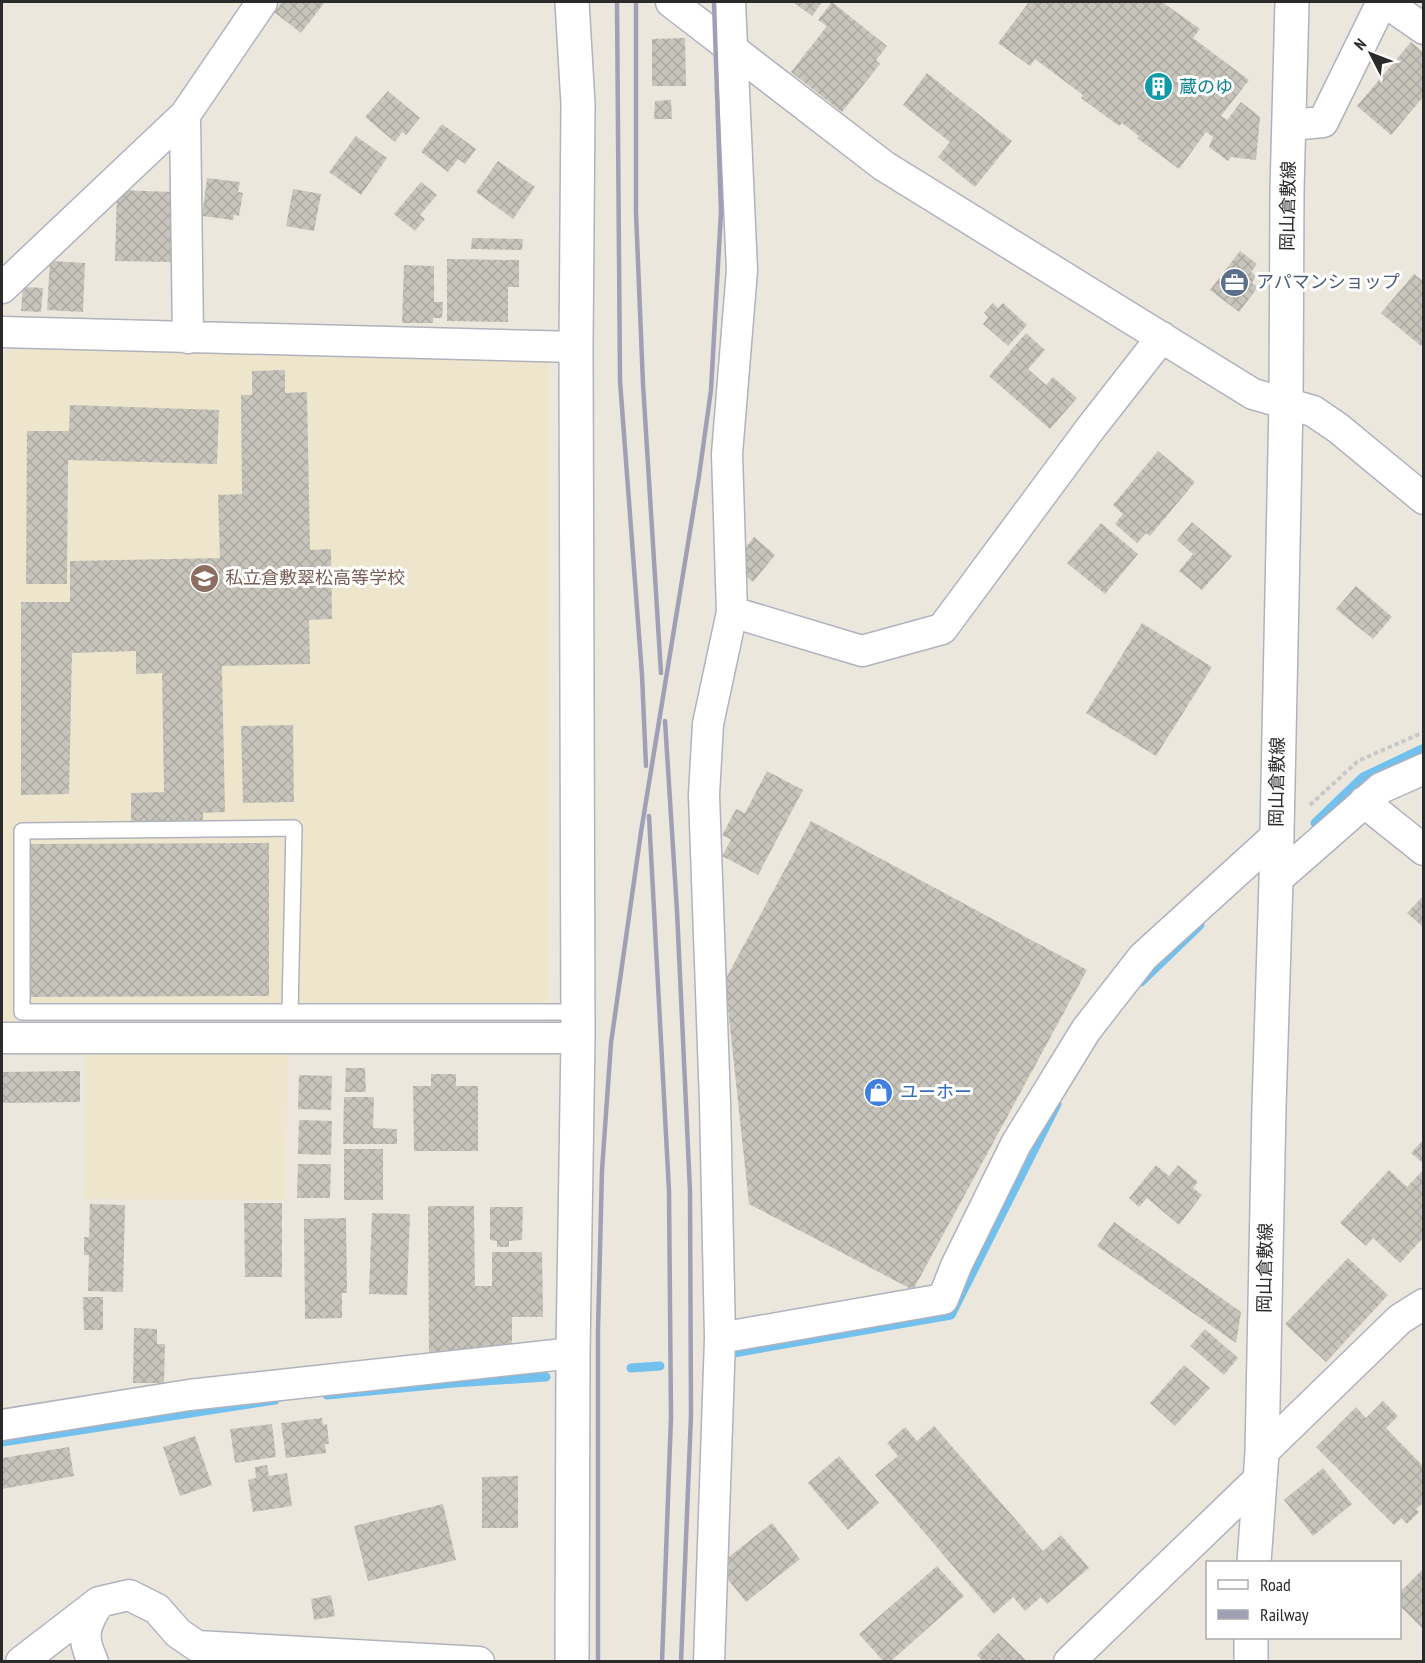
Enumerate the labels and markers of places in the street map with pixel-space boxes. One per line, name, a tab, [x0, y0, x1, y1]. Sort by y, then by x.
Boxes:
building icon: 蔵のゆ	[1142, 71, 1174, 103]
place label: 蔵のゆ	[1179, 75, 1233, 98]
office icon: アパマンショップ	[1219, 266, 1251, 298]
place label: アパマンショップ	[1256, 270, 1400, 293]
school or university icon: 私立倉敷翠松高等学校	[188, 562, 220, 594]
place label: 私立倉敷翠松高等学校	[225, 566, 405, 589]
shop icon: ユーホー	[863, 1076, 895, 1108]
place label: ユーホー	[900, 1080, 972, 1103]

